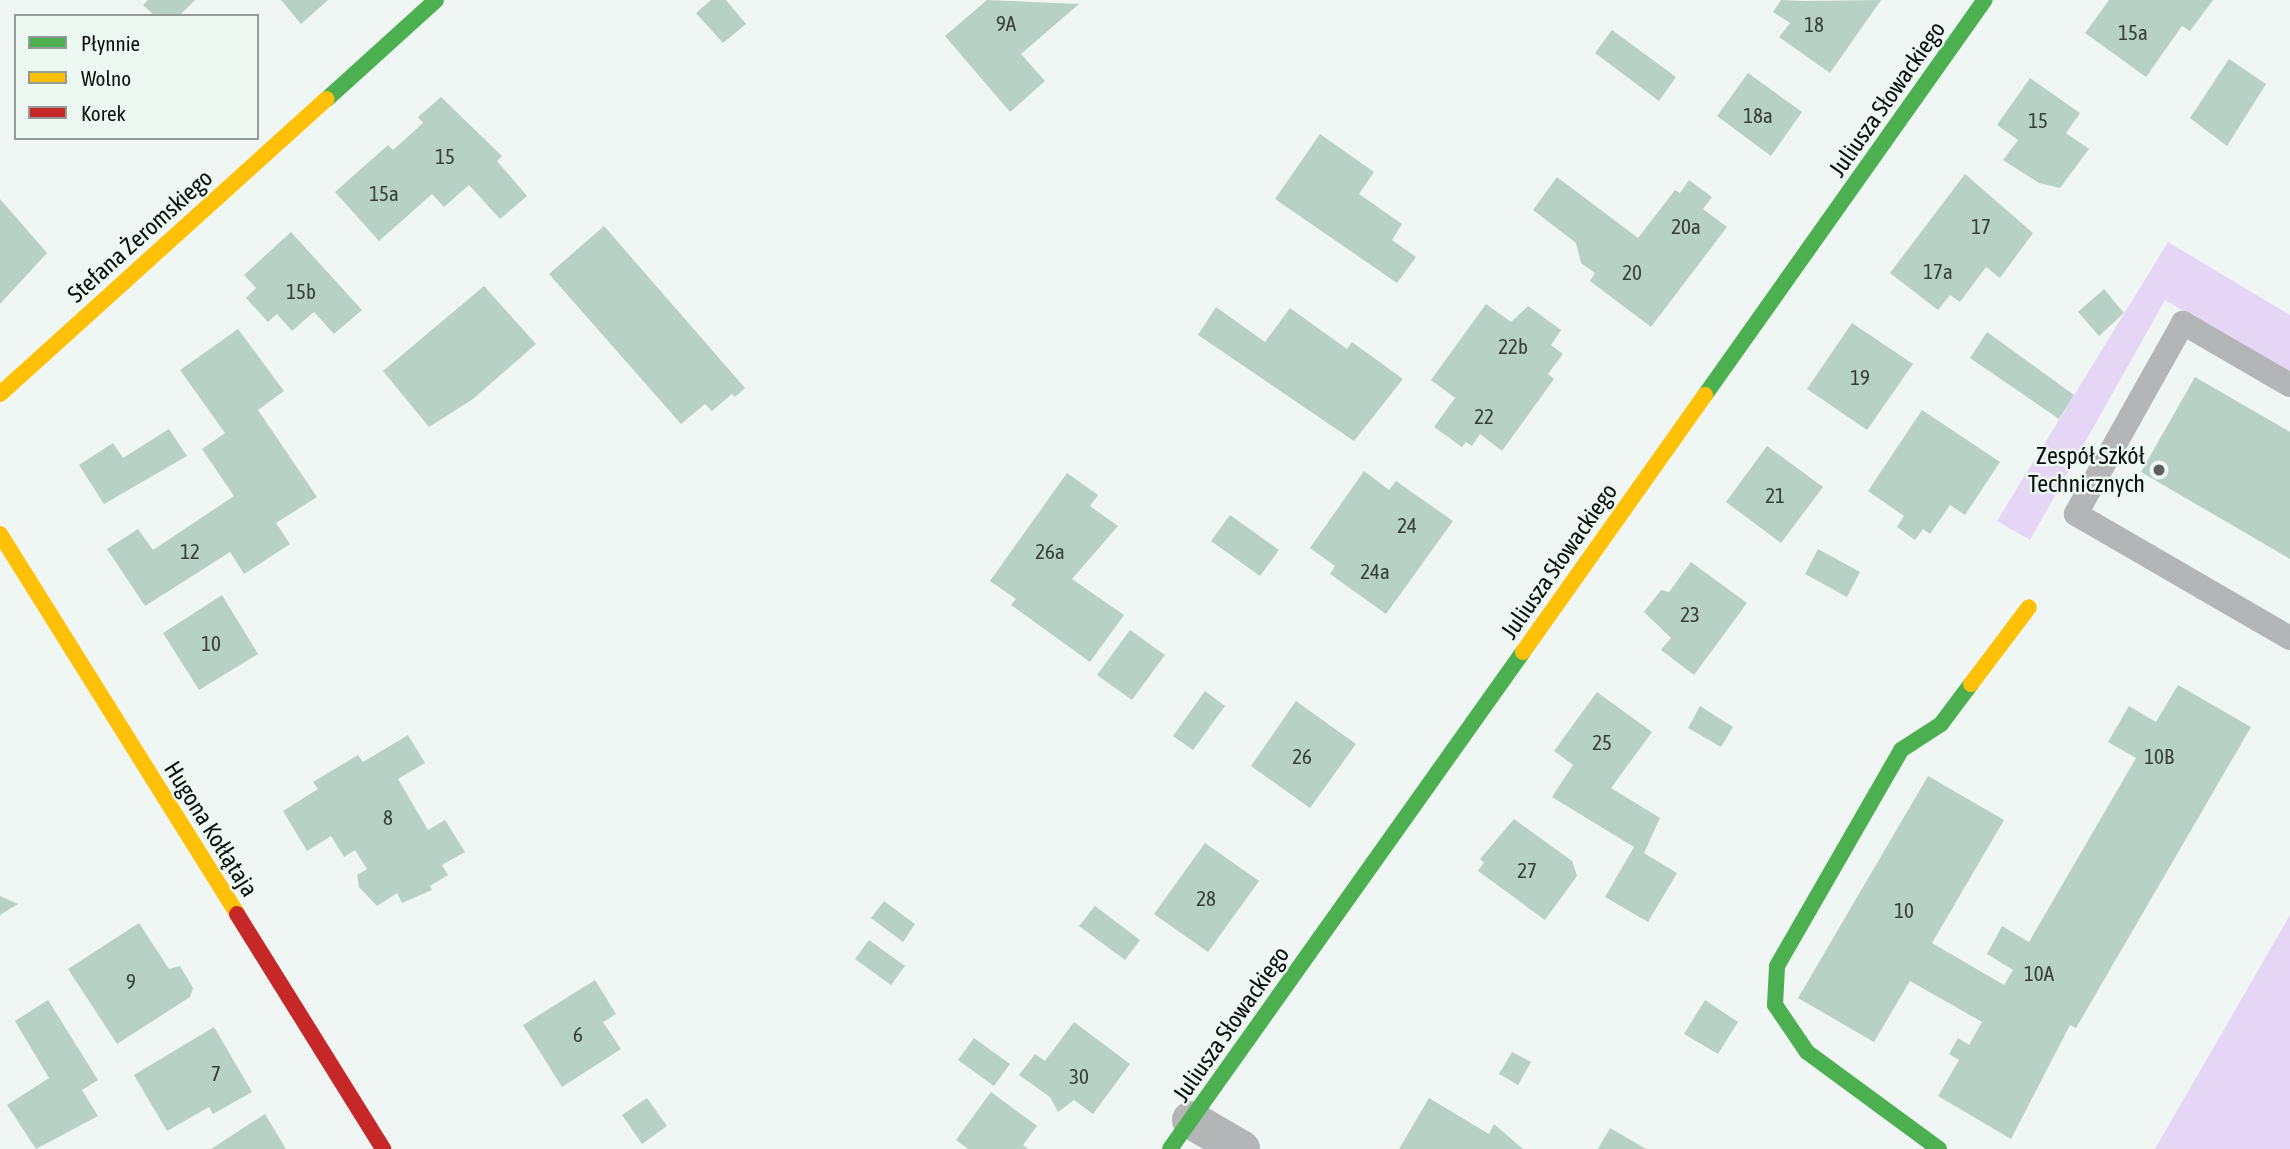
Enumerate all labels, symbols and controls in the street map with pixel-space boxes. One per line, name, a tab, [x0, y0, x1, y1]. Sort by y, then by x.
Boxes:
house number: 9A	[996, 10, 1016, 36]
house number: 18	[1804, 11, 1824, 37]
legend	[14, 14, 259, 140]
street label: Juliusza Słowackiego	[1823, 16, 1951, 182]
house number: 15a	[2118, 19, 2148, 45]
text: Płynnie	[81, 31, 140, 55]
text: Wolno	[81, 66, 131, 90]
text: Korek	[81, 101, 126, 125]
house number: 18a	[1743, 102, 1773, 128]
house number: 15	[2028, 107, 2048, 133]
house number: 15	[435, 143, 455, 169]
street label: Stefana Żeromskiego	[62, 164, 218, 308]
house number: 15a	[369, 180, 399, 206]
house number: 20a	[1671, 213, 1701, 239]
house number: 17	[1971, 213, 1991, 239]
house number: 17a	[1923, 258, 1953, 284]
house number: 20	[1622, 259, 1642, 285]
house number: 15b	[286, 278, 316, 304]
house number: 22b	[1498, 333, 1528, 359]
house number: 19	[1850, 364, 1870, 390]
house number: 22	[1474, 403, 1494, 429]
place label: Zespół Szkół Technicznych	[2028, 442, 2145, 498]
marker: Zespół Szkół Technicznych	[2151, 462, 2167, 478]
street label: Juliusza Słowackiego	[1495, 478, 1623, 644]
house number: 21	[1765, 482, 1785, 508]
house number: 24	[1397, 512, 1417, 538]
house number: 12	[180, 538, 200, 564]
house number: 26a	[1035, 538, 1065, 564]
house number: 24a	[1360, 558, 1390, 584]
house number: 23	[1680, 601, 1700, 627]
house number: 10	[201, 630, 221, 656]
house number: 25	[1592, 729, 1612, 755]
house number: 26	[1292, 743, 1312, 769]
house number: 10B	[2144, 743, 2174, 769]
street label: Hugona Kołłątaja	[158, 756, 264, 902]
house number: 8	[383, 804, 393, 830]
house number: 27	[1517, 857, 1537, 883]
house number: 28	[1196, 885, 1216, 911]
house number: 10	[1894, 897, 1914, 923]
street label: Juliusza Słowackiego	[1167, 941, 1295, 1107]
house number: 10A	[2024, 960, 2054, 986]
house number: 9	[126, 968, 136, 994]
house number: 6	[573, 1021, 583, 1047]
house number: 7	[211, 1060, 221, 1086]
house number: 30	[1069, 1063, 1089, 1089]

